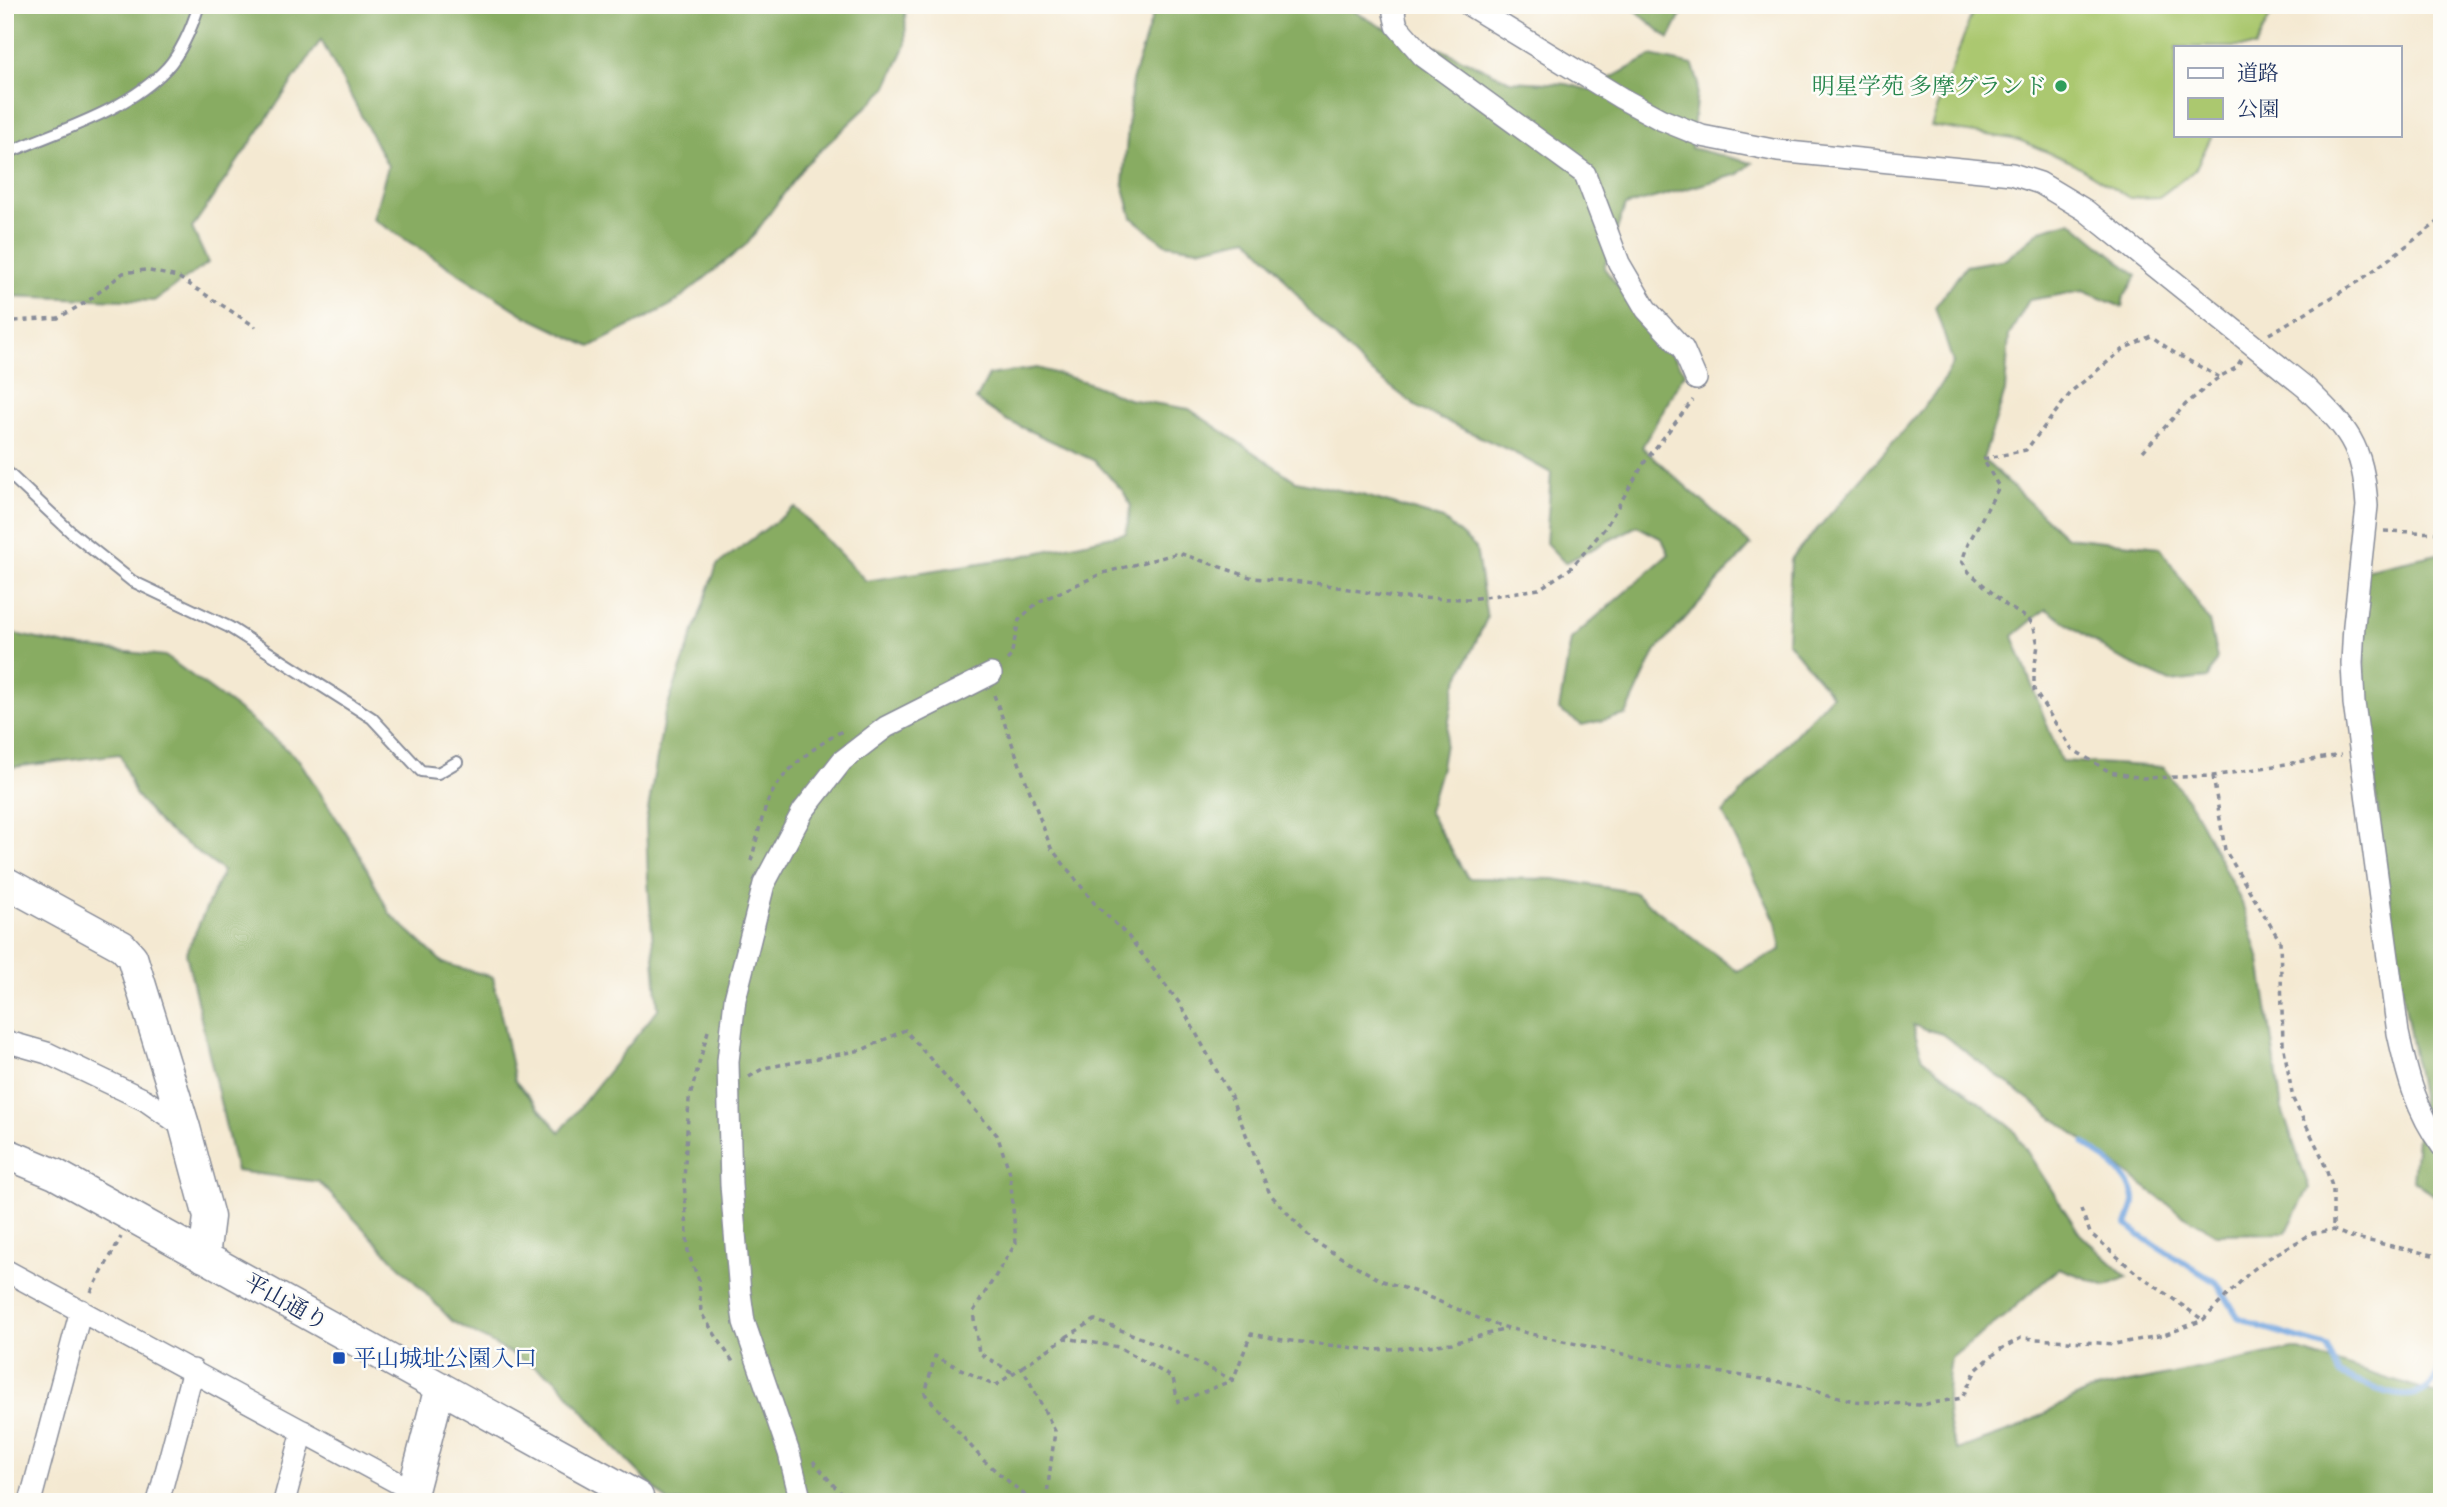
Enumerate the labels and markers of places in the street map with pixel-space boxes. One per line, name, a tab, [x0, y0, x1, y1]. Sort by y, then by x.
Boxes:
place label: 明星学苑 多摩グランド	[1812, 73, 2047, 100]
marker: 明星学苑 多摩グランド	[2053, 78, 2069, 94]
place label: 平山城址公園入口	[353, 1345, 537, 1372]
marker: 平山城址公園入口	[331, 1350, 347, 1366]

